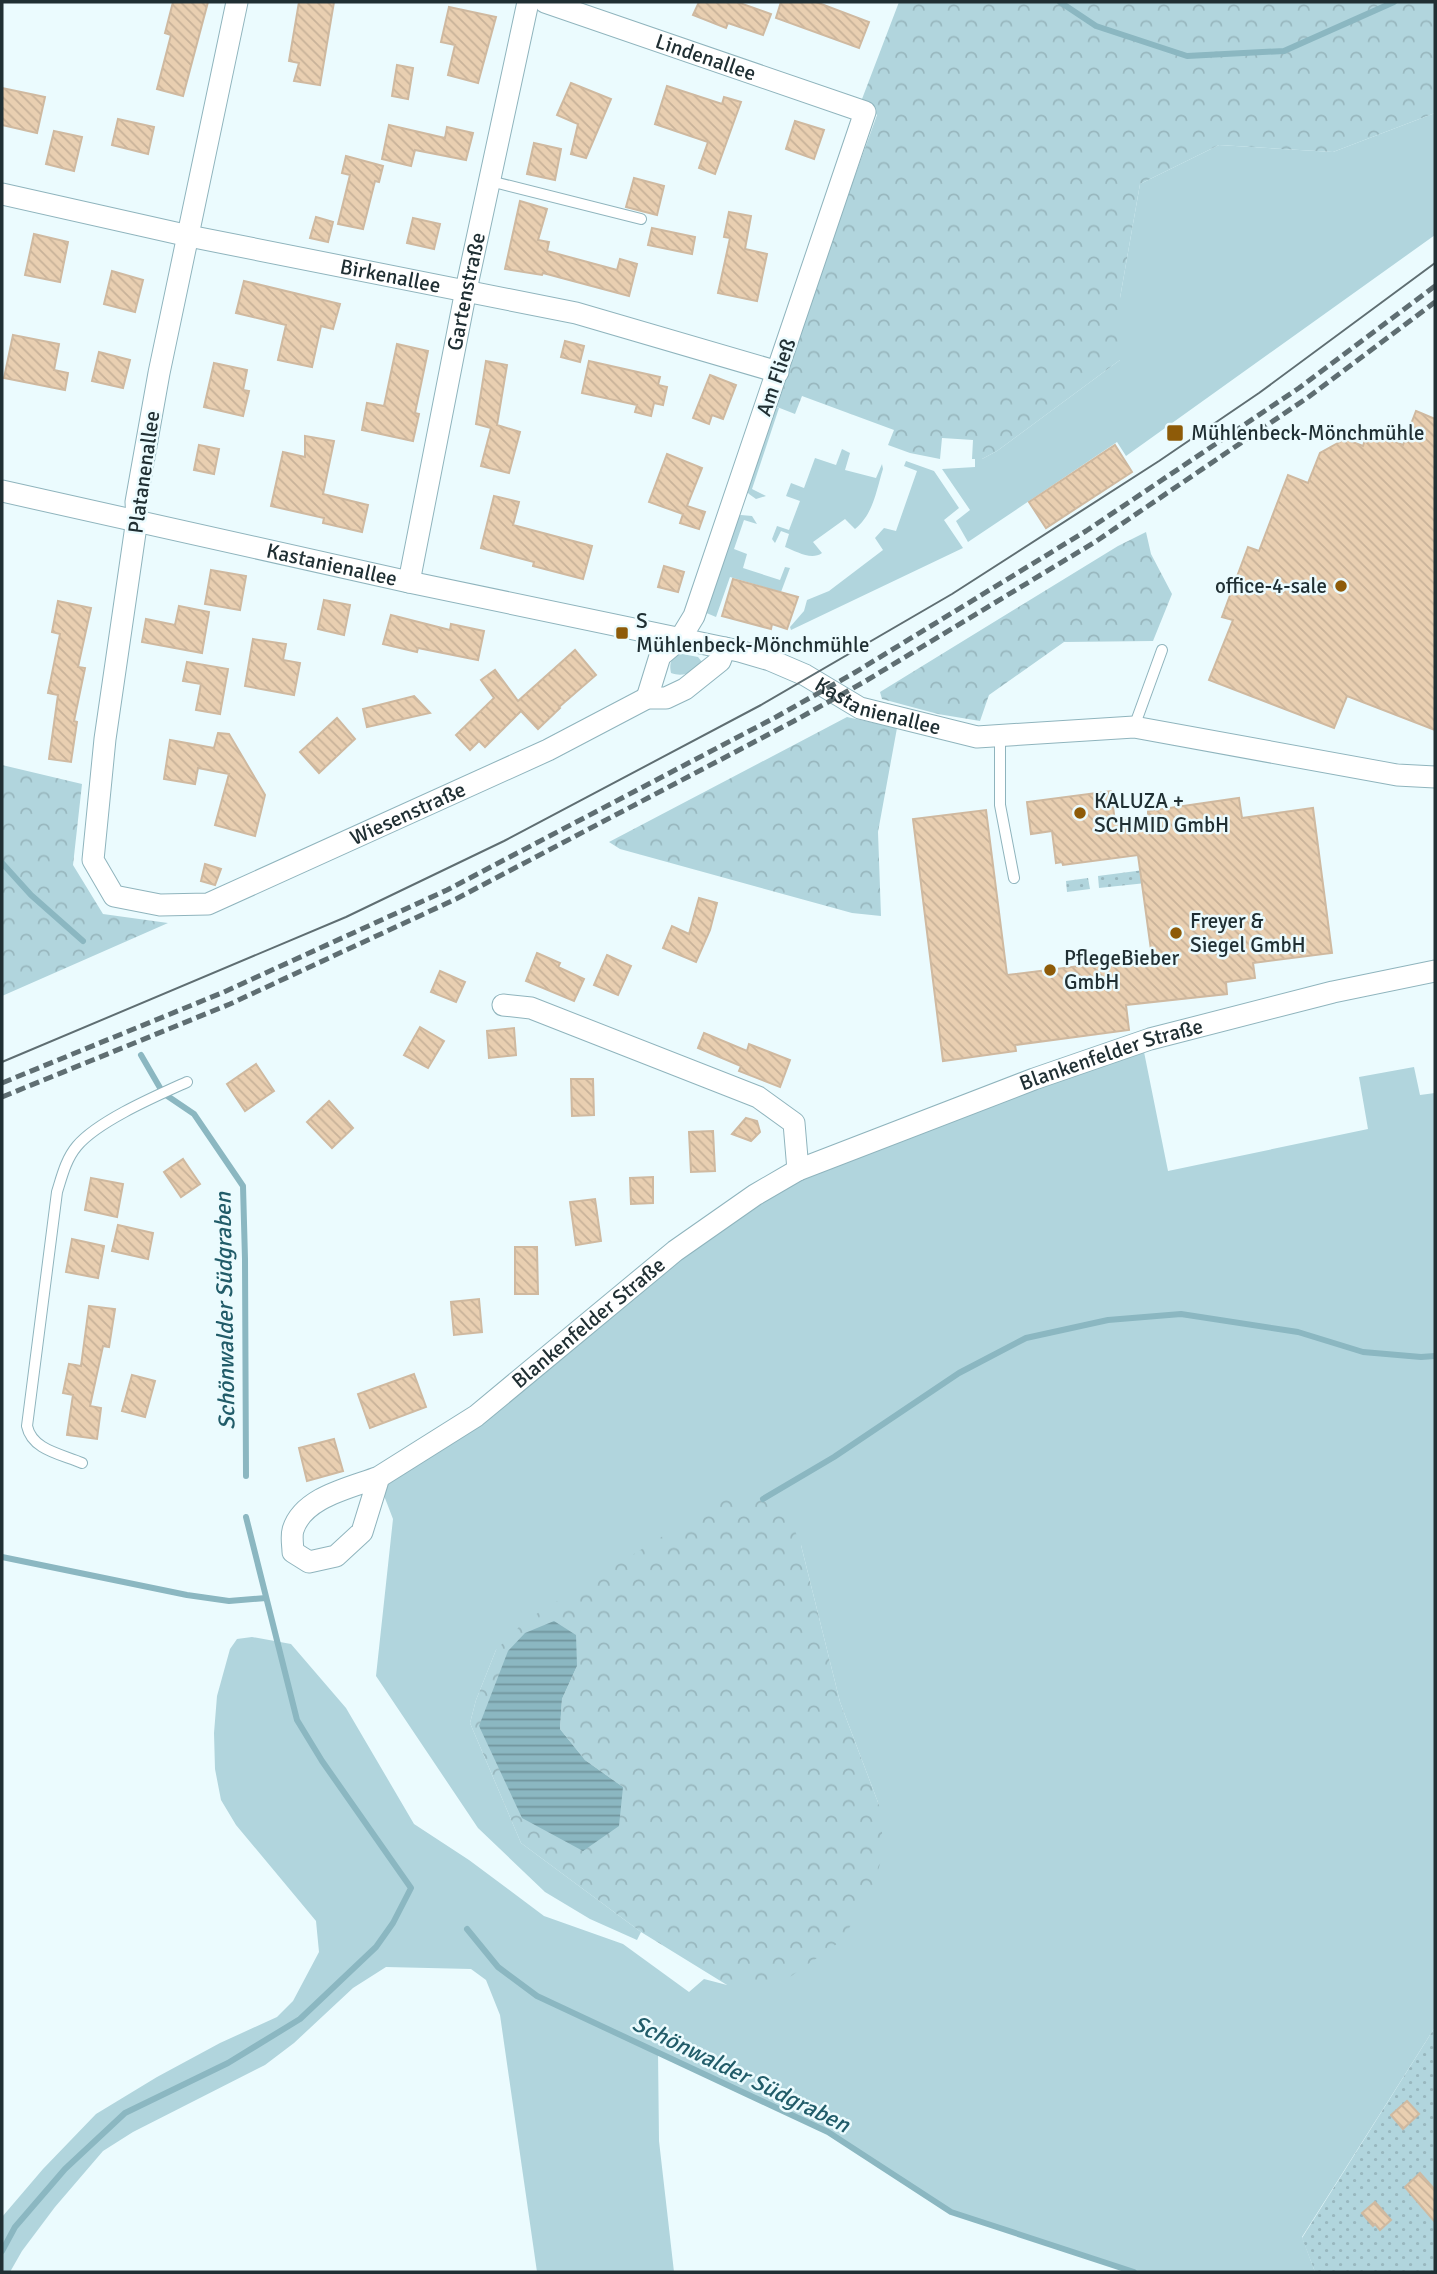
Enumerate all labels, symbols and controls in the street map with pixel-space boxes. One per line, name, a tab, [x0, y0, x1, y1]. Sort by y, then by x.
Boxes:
street label: Lindenallee	[652, 28, 759, 87]
street label: Gartenstraße	[441, 230, 491, 353]
street label: Birkenallee	[338, 253, 443, 299]
street label: Am Fließ	[751, 335, 801, 419]
street label: Platanenallee	[123, 409, 165, 535]
place label: Mühlenbeck-Mönchmühle	[1191, 420, 1424, 446]
marker: Mühlenbeck-Mönchmühle	[1165, 423, 1185, 443]
street label: Kastanienallee	[264, 538, 400, 592]
place label: office-4-sale	[1215, 573, 1327, 599]
marker: office-4-sale	[1333, 578, 1349, 594]
place label: S Mühlenbeck-Mönchmühle	[636, 608, 869, 658]
marker: S Mühlenbeck-Mönchmühle	[614, 625, 630, 641]
street label: Kastanienallee	[810, 671, 944, 741]
street label: Wiesenstraße	[346, 776, 470, 851]
place label: KALUZA + SCHMID GmbH	[1094, 788, 1229, 838]
marker: KALUZA + SCHMID GmbH	[1072, 805, 1088, 821]
place label: Freyer & Siegel GmbH	[1190, 908, 1306, 958]
marker: Freyer & Siegel GmbH	[1168, 925, 1184, 941]
place label: PflegeBieber GmbH	[1064, 945, 1179, 995]
marker: PflegeBieber GmbH	[1042, 962, 1058, 978]
street label: Blankenfelder Straße	[1016, 1013, 1206, 1096]
water label: Schönwalder Südgraben	[208, 1190, 242, 1430]
street label: Blankenfelder Straße	[506, 1252, 670, 1394]
water label: Schönwalder Südgraben	[628, 2009, 856, 2140]

